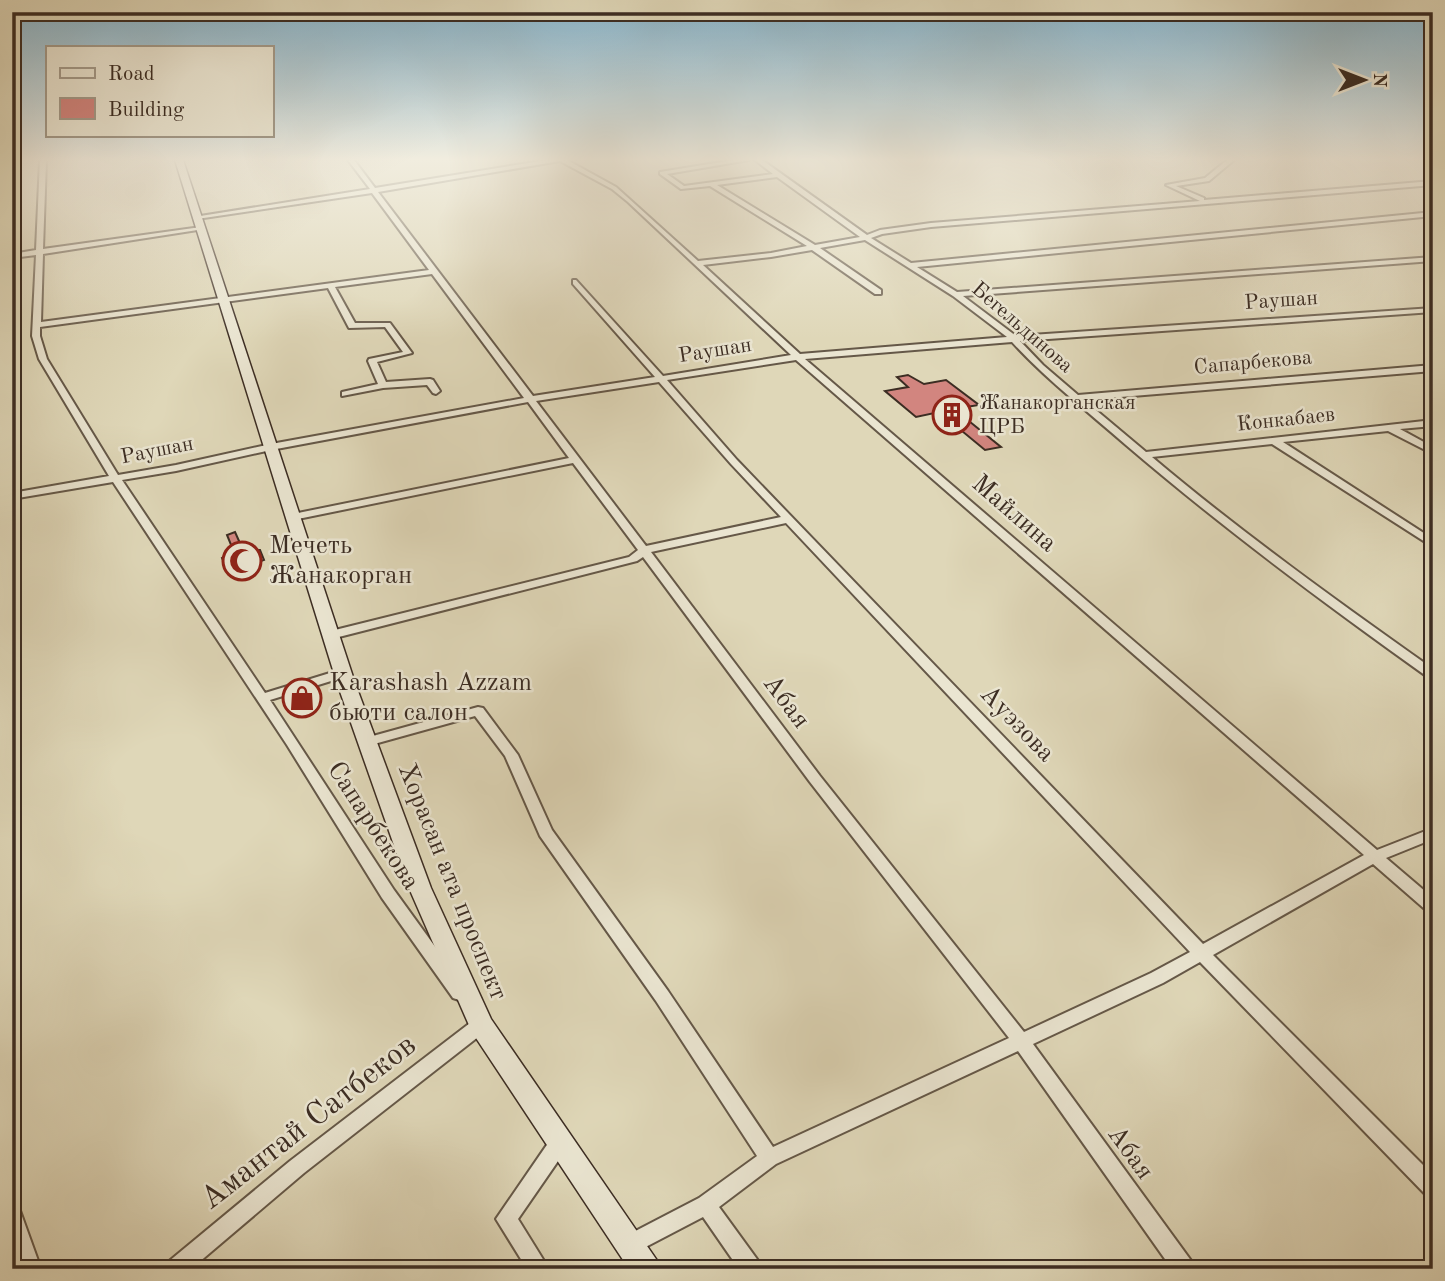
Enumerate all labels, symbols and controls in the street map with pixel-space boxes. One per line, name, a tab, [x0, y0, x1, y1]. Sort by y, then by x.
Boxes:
legend	[46, 46, 273, 136]
north arrow	[1330, 46, 1400, 116]
text: Road	[108, 64, 155, 85]
text: N	[1369, 73, 1388, 88]
text: Building	[108, 100, 185, 121]
street label: Бегельдинова	[967, 279, 1077, 377]
street label: Раушан	[1244, 288, 1318, 314]
street label: Раушан	[677, 335, 753, 367]
street label: Сапарбекова	[1193, 347, 1313, 379]
place label: Жанакорганская ЦРБ	[979, 393, 1136, 438]
building icon: Жанакорганская ЦРБ	[931, 394, 973, 436]
street label: Конкабаев	[1236, 404, 1336, 436]
street label: Раушан	[119, 434, 195, 468]
street label: Майлина	[967, 470, 1061, 558]
place label: Мечеть Жанакорган	[269, 533, 412, 589]
mosque icon: Мечеть Жанакорган	[221, 540, 263, 582]
place label: Karashash Azzam бьюти салон	[329, 670, 532, 726]
street label: Абая	[758, 671, 814, 733]
shop icon: Karashash Azzam бьюти салон	[281, 677, 323, 719]
street label: Ауэзова	[975, 681, 1059, 767]
street label: Сапарбекова	[322, 757, 424, 895]
street label: Хорасан ата проспект	[393, 760, 511, 1004]
street label: Амантай Сатбеков	[195, 1029, 423, 1217]
street label: Абая	[1102, 1121, 1158, 1185]

